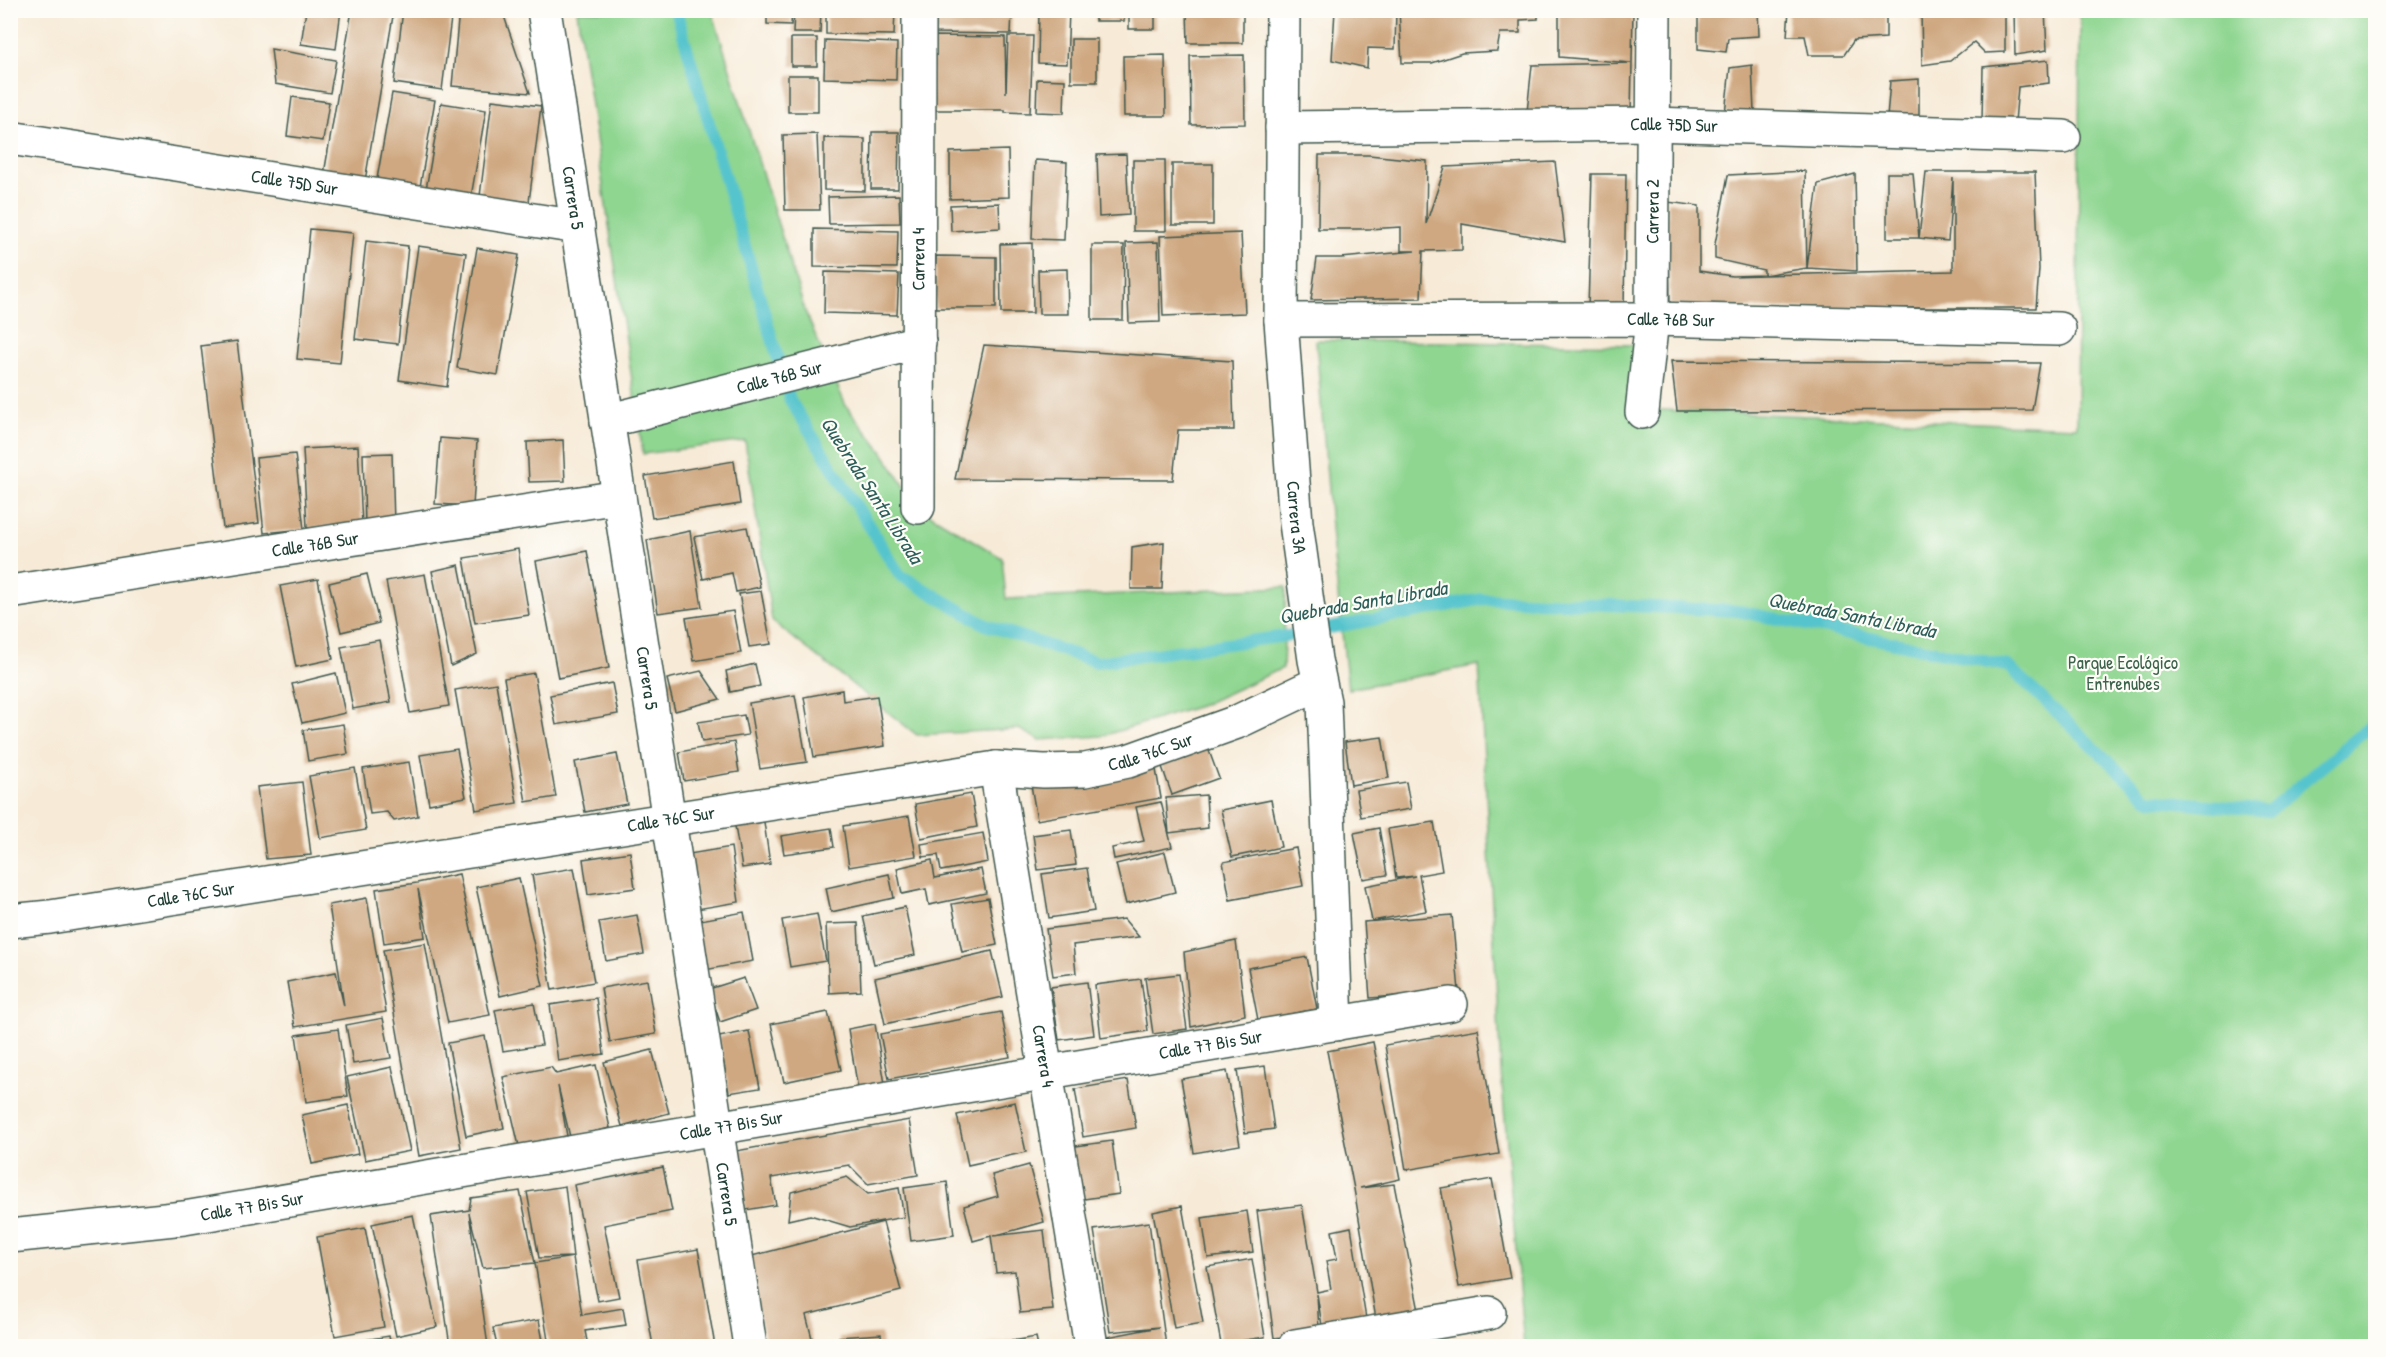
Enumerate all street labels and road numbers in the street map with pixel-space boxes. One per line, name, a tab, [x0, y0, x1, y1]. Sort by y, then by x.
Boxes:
street label: Calle 75D Sur	[1630, 111, 1718, 138]
street label: Calle 75D Sur	[249, 163, 340, 201]
street label: Carrera 5	[556, 164, 591, 231]
street label: Carrera 2	[1639, 179, 1665, 244]
street label: Carrera 4	[905, 227, 931, 290]
street label: Calle 76B Sur	[1627, 306, 1715, 333]
street label: Calle 76B Sur	[734, 354, 825, 400]
street label: Carrera 3A	[1281, 480, 1313, 555]
street label: Calle 76B Sur	[270, 525, 361, 563]
street label: Carrera 5	[630, 645, 665, 712]
street label: Calle 76C Sur	[1106, 726, 1196, 777]
street label: Calle 76C Sur	[625, 799, 717, 838]
street label: Calle 76C Sur	[145, 875, 237, 914]
street label: Carrera 4	[1026, 1023, 1061, 1089]
street label: Calle 77 Bis Sur	[1157, 1023, 1264, 1065]
street label: Calle 77 Bis Sur	[678, 1104, 785, 1146]
street label: Carrera 5	[710, 1161, 744, 1228]
street label: Calle 77 Bis Sur	[198, 1185, 306, 1227]

